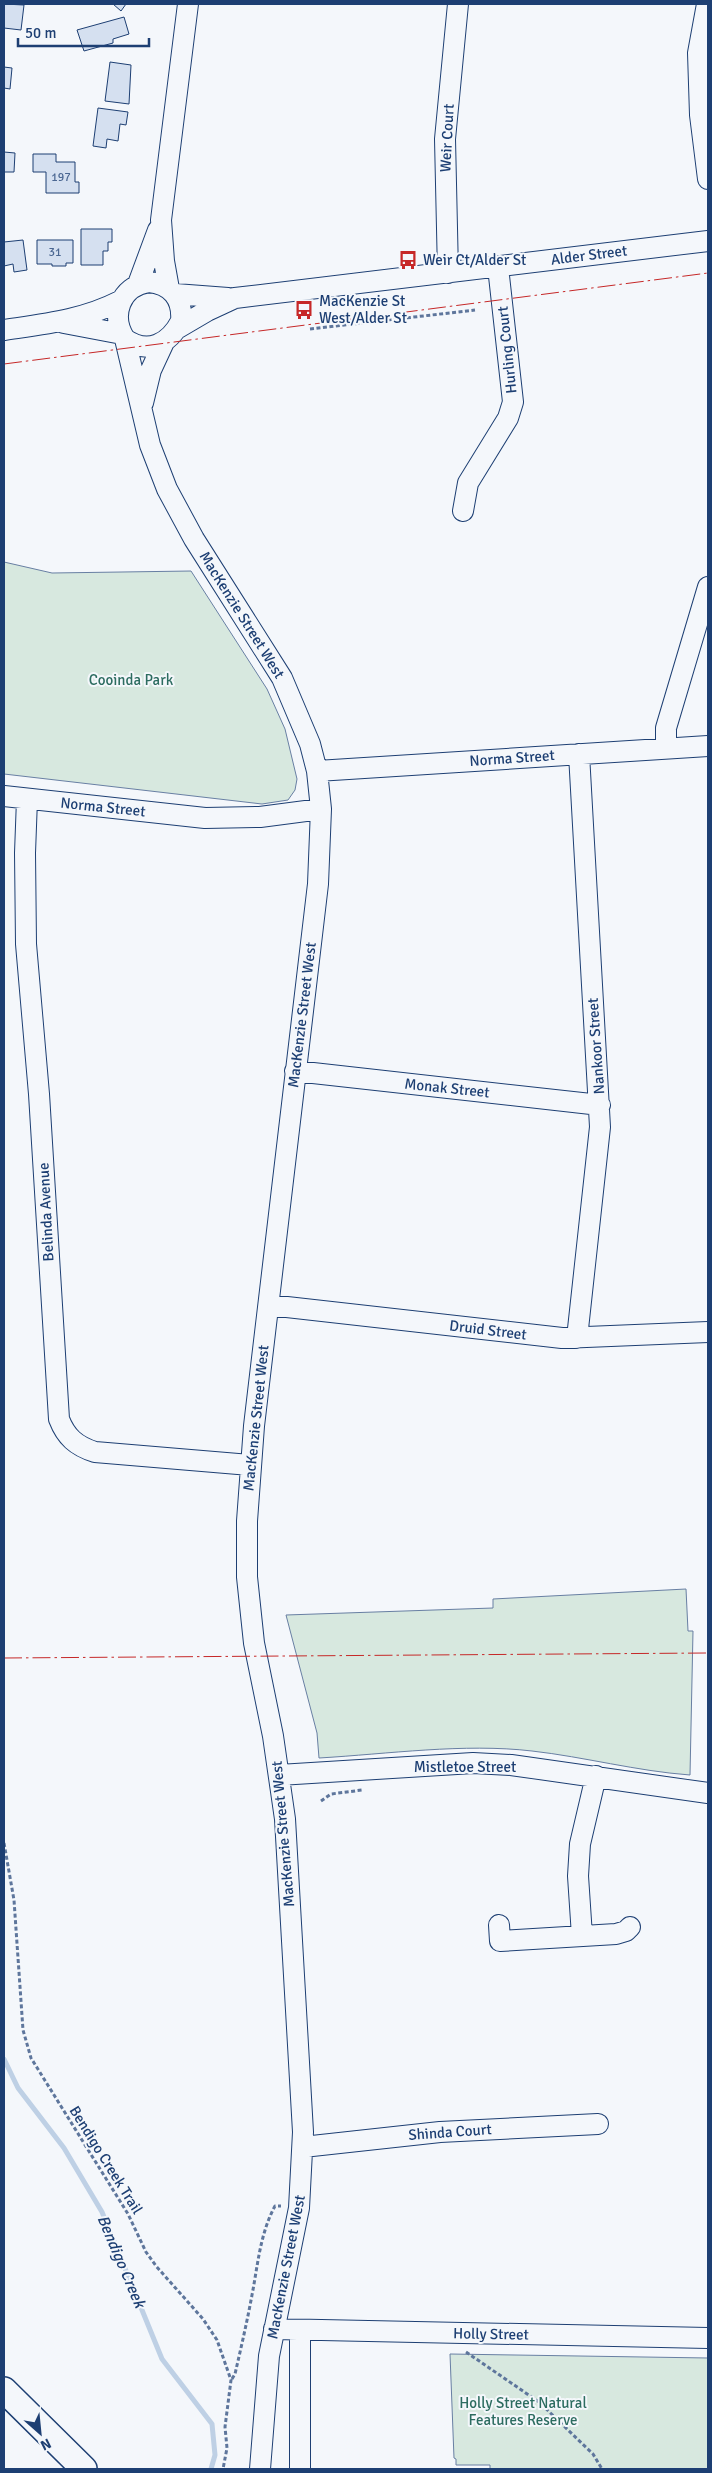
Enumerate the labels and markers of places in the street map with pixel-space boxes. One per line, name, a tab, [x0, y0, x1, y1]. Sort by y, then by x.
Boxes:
bus stop icon: Weir Ct/Alder St	[397, 249, 419, 271]
place label: Weir Ct/Alder St	[423, 251, 526, 269]
place label: MacKenzie St West/Alder St	[319, 292, 407, 327]
bus stop icon: MacKenzie St West/Alder St	[293, 299, 315, 321]

